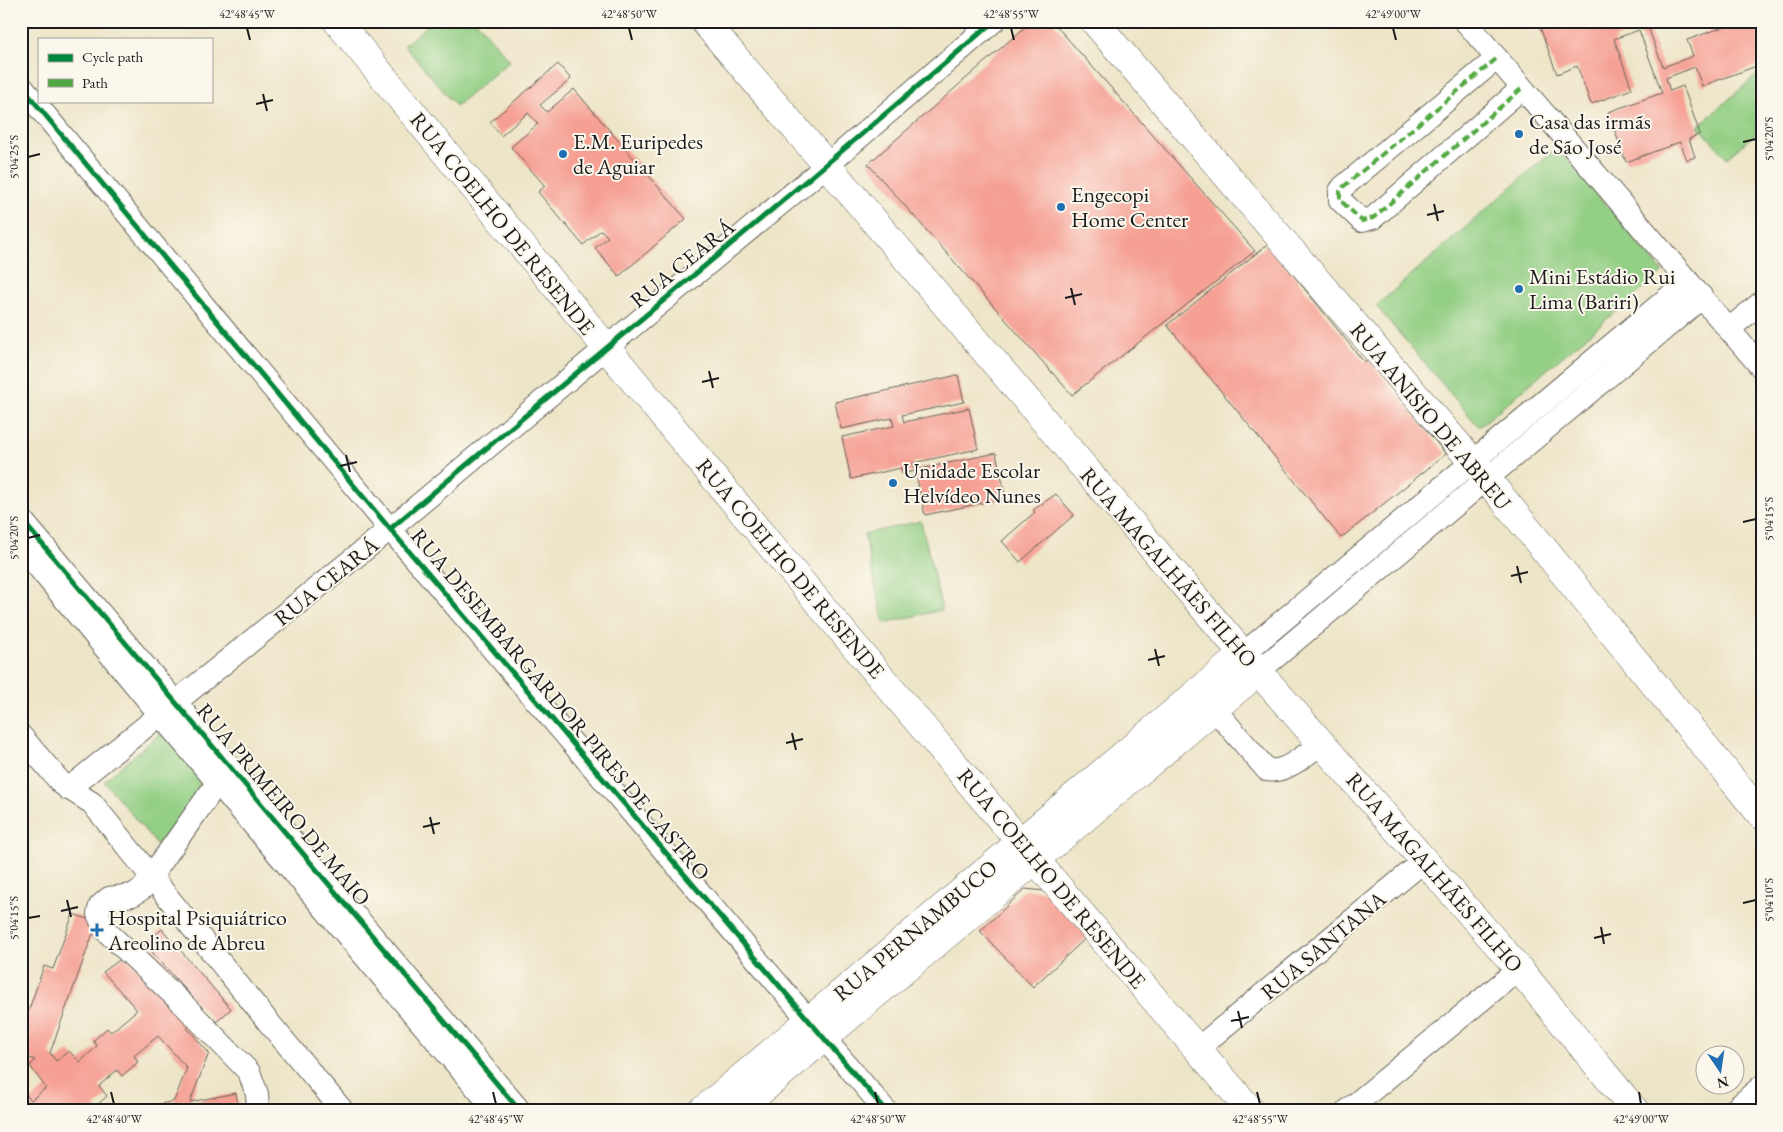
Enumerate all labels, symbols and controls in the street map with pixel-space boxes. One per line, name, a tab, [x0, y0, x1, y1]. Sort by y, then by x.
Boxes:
text: 42°48'45"W	[219, 6, 276, 22]
text: 42°48'50"W	[601, 6, 658, 22]
text: 42°48'55"W	[983, 6, 1040, 22]
text: 42°49'00"W	[1365, 6, 1422, 22]
legend	[38, 38, 212, 102]
text: Cycle path	[82, 47, 144, 66]
text: Path	[82, 73, 108, 92]
street label: RUA COELHO DE RESENDE	[404, 106, 602, 341]
place label: Casa das irmãs de São José	[1529, 107, 1651, 161]
text: 5°04'20"S	[1761, 116, 1777, 161]
place label: E.M. Euripedes de Aguiar	[573, 127, 703, 181]
marker: Casa das irmãs de São José	[1513, 128, 1525, 140]
text: 5°04'25"S	[6, 134, 22, 179]
marker: E.M. Euripedes de Aguiar	[557, 148, 569, 160]
place label: Engecopi Home Center	[1071, 180, 1189, 234]
marker: Engecopi Home Center	[1055, 201, 1067, 213]
street label: RUA CEARÁ	[624, 212, 741, 314]
place label: Mini Estádio Rui Lima (Bariri)	[1529, 262, 1675, 316]
marker: Mini Estádio Rui Lima (Bariri)	[1513, 283, 1525, 295]
street label: RUA ANISIO DE ABREU	[1344, 316, 1518, 517]
street label: RUA COELHO DE RESENDE	[690, 452, 891, 684]
place label: Unidade Escolar Helvídeo Nunes	[903, 456, 1041, 510]
street label: RUA MAGALHÃES FILHO	[1074, 461, 1264, 674]
marker: Unidade Escolar Helvídeo Nunes	[887, 477, 899, 489]
text: 5°04'15"S	[1761, 496, 1777, 541]
text: 5°04'20"S	[6, 515, 22, 560]
street label: RUA DESEMBARGARDOR PIRES DE CASTRO	[404, 522, 717, 886]
street label: RUA CEARÁ	[268, 530, 385, 632]
street label: RUA PRIMEIRO DE MAIO	[190, 697, 377, 912]
street label: RUA COELHO DE RESENDE	[951, 762, 1152, 994]
street label: RUA MAGALHÃES FILHO	[1340, 766, 1530, 979]
street label: RUA PERNAMBUCO	[827, 853, 1003, 1008]
text: 5°04'10"S	[1761, 877, 1777, 922]
street label: RUA SANTANA	[1255, 884, 1393, 1006]
text: 5°04'15"S	[6, 895, 22, 940]
place label: Hospital Psiquiátrico Areolino de Abreu	[107, 903, 287, 957]
marker: Hospital Psiquiátrico Areolino de Abreu	[90, 923, 104, 937]
north arrow	[1696, 1044, 1746, 1094]
text: N	[1715, 1073, 1730, 1093]
text: 42°48'40"W	[86, 1111, 143, 1127]
text: 42°48'45"W	[468, 1111, 525, 1127]
text: 42°48'50"W	[850, 1111, 907, 1127]
text: 42°48'55"W	[1232, 1111, 1289, 1127]
text: 42°49'00"W	[1613, 1111, 1670, 1127]

